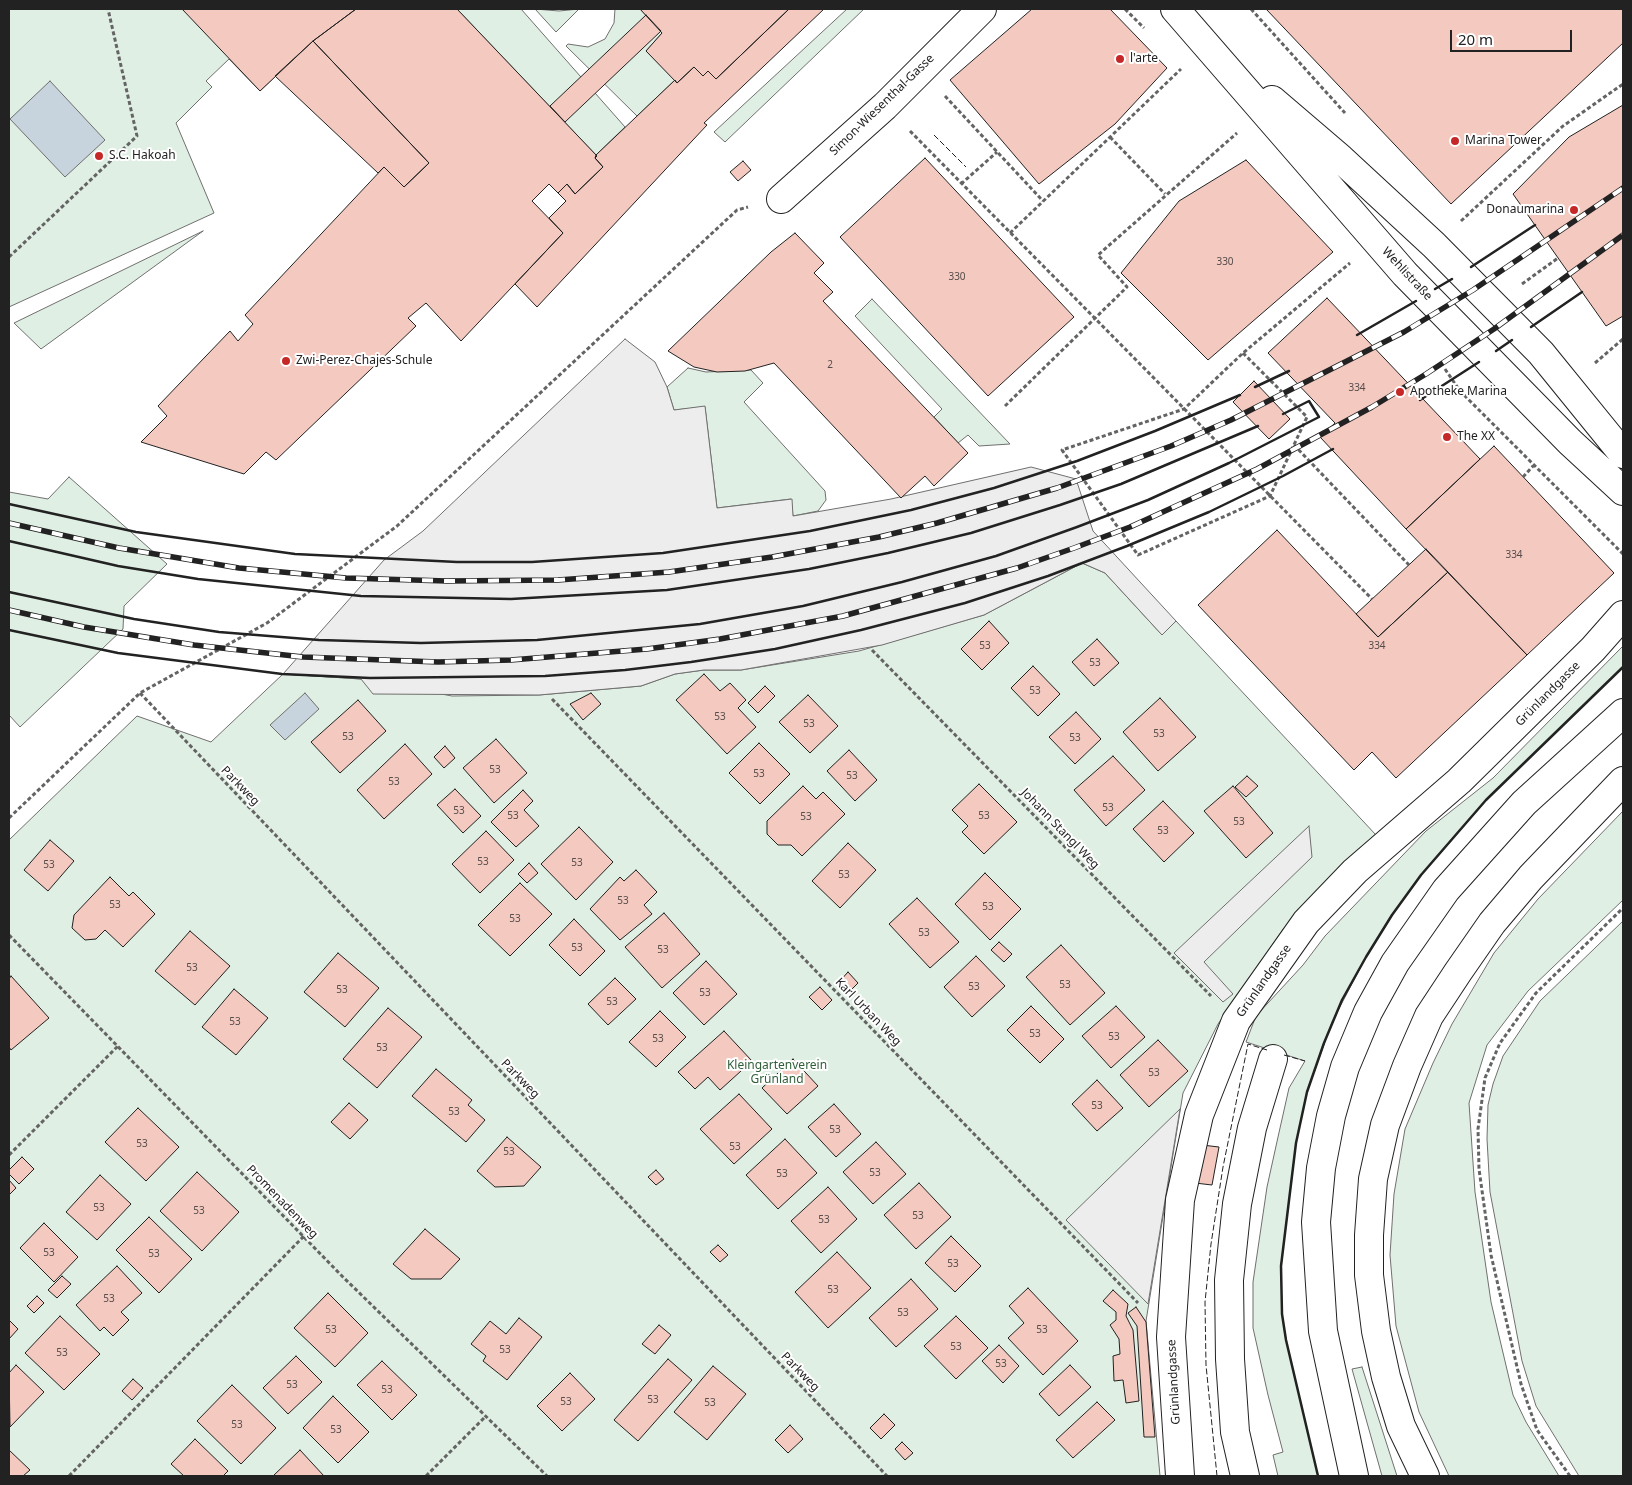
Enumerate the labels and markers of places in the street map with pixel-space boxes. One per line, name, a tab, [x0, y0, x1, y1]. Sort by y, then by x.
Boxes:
place label: l'arte	[1130, 52, 1158, 66]
marker: l'arte	[1114, 53, 1126, 65]
place label: Marina Tower	[1465, 134, 1542, 148]
marker: Marina Tower	[1449, 135, 1461, 147]
place label: S.C. Hakoah	[109, 149, 176, 163]
marker: S.C. Hakoah	[93, 150, 105, 162]
place label: Donaumarina	[1486, 203, 1564, 217]
marker: Donaumarina	[1568, 204, 1580, 216]
place label: Zwi-Perez-Chajes-Schule	[296, 354, 432, 368]
marker: Zwi-Perez-Chajes-Schule	[280, 355, 292, 367]
place label: Apotheke Marina	[1410, 385, 1507, 399]
marker: Apotheke Marina	[1394, 386, 1406, 398]
place label: The XX	[1457, 430, 1495, 444]
marker: The XX	[1441, 431, 1453, 443]

